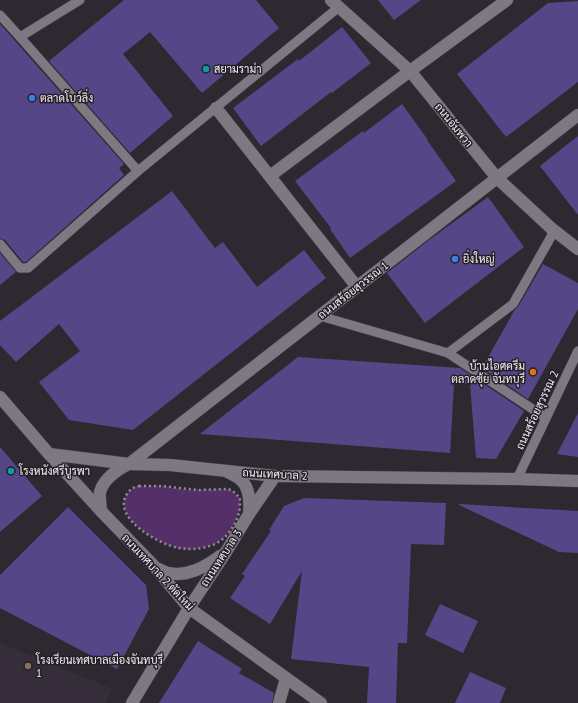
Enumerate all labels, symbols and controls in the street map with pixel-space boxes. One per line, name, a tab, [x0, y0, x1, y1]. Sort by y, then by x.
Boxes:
place label: สยามราม่า	[214, 62, 262, 76]
marker: สยามราม่า	[201, 64, 211, 74]
place label: ตลาดโบว์ลิ่ง	[40, 88, 93, 105]
marker: ตลาดโบว์ลิ่ง	[27, 93, 37, 103]
street label: ถนนอัมพวา	[432, 100, 476, 150]
place label: ยิ่งใหญ่	[463, 249, 495, 266]
marker: ยิ่งใหญ่	[450, 254, 460, 264]
street label: ถนนสร้อยสุวรรณ 1	[315, 258, 392, 323]
place label: บ้านไอศครีม ตลาดซุ้ย จันทบุรี	[451, 358, 525, 388]
marker: บ้านไอศครีม ตลาดซุ้ย จันทบุรี	[528, 367, 538, 377]
street label: ถนนสร้อยสุวรรณ 2	[513, 368, 563, 453]
place label: โรงหนังศรีบูรพา	[18, 463, 90, 479]
street label: ถนนเทศบาล 2	[242, 465, 308, 483]
marker: โรงหนังศรีบูรพา	[6, 466, 16, 476]
street label: ถนนเทศบาล 3	[197, 527, 245, 589]
street label: ถนนเทศบาล 2 ตัดใหม่	[119, 530, 198, 613]
place label: โรงเรียนเทศบาลเมืองจันทบุรี 1	[35, 652, 163, 680]
marker: โรงเรียนเทศบาลเมืองจันทบุรี 1	[23, 661, 33, 671]

